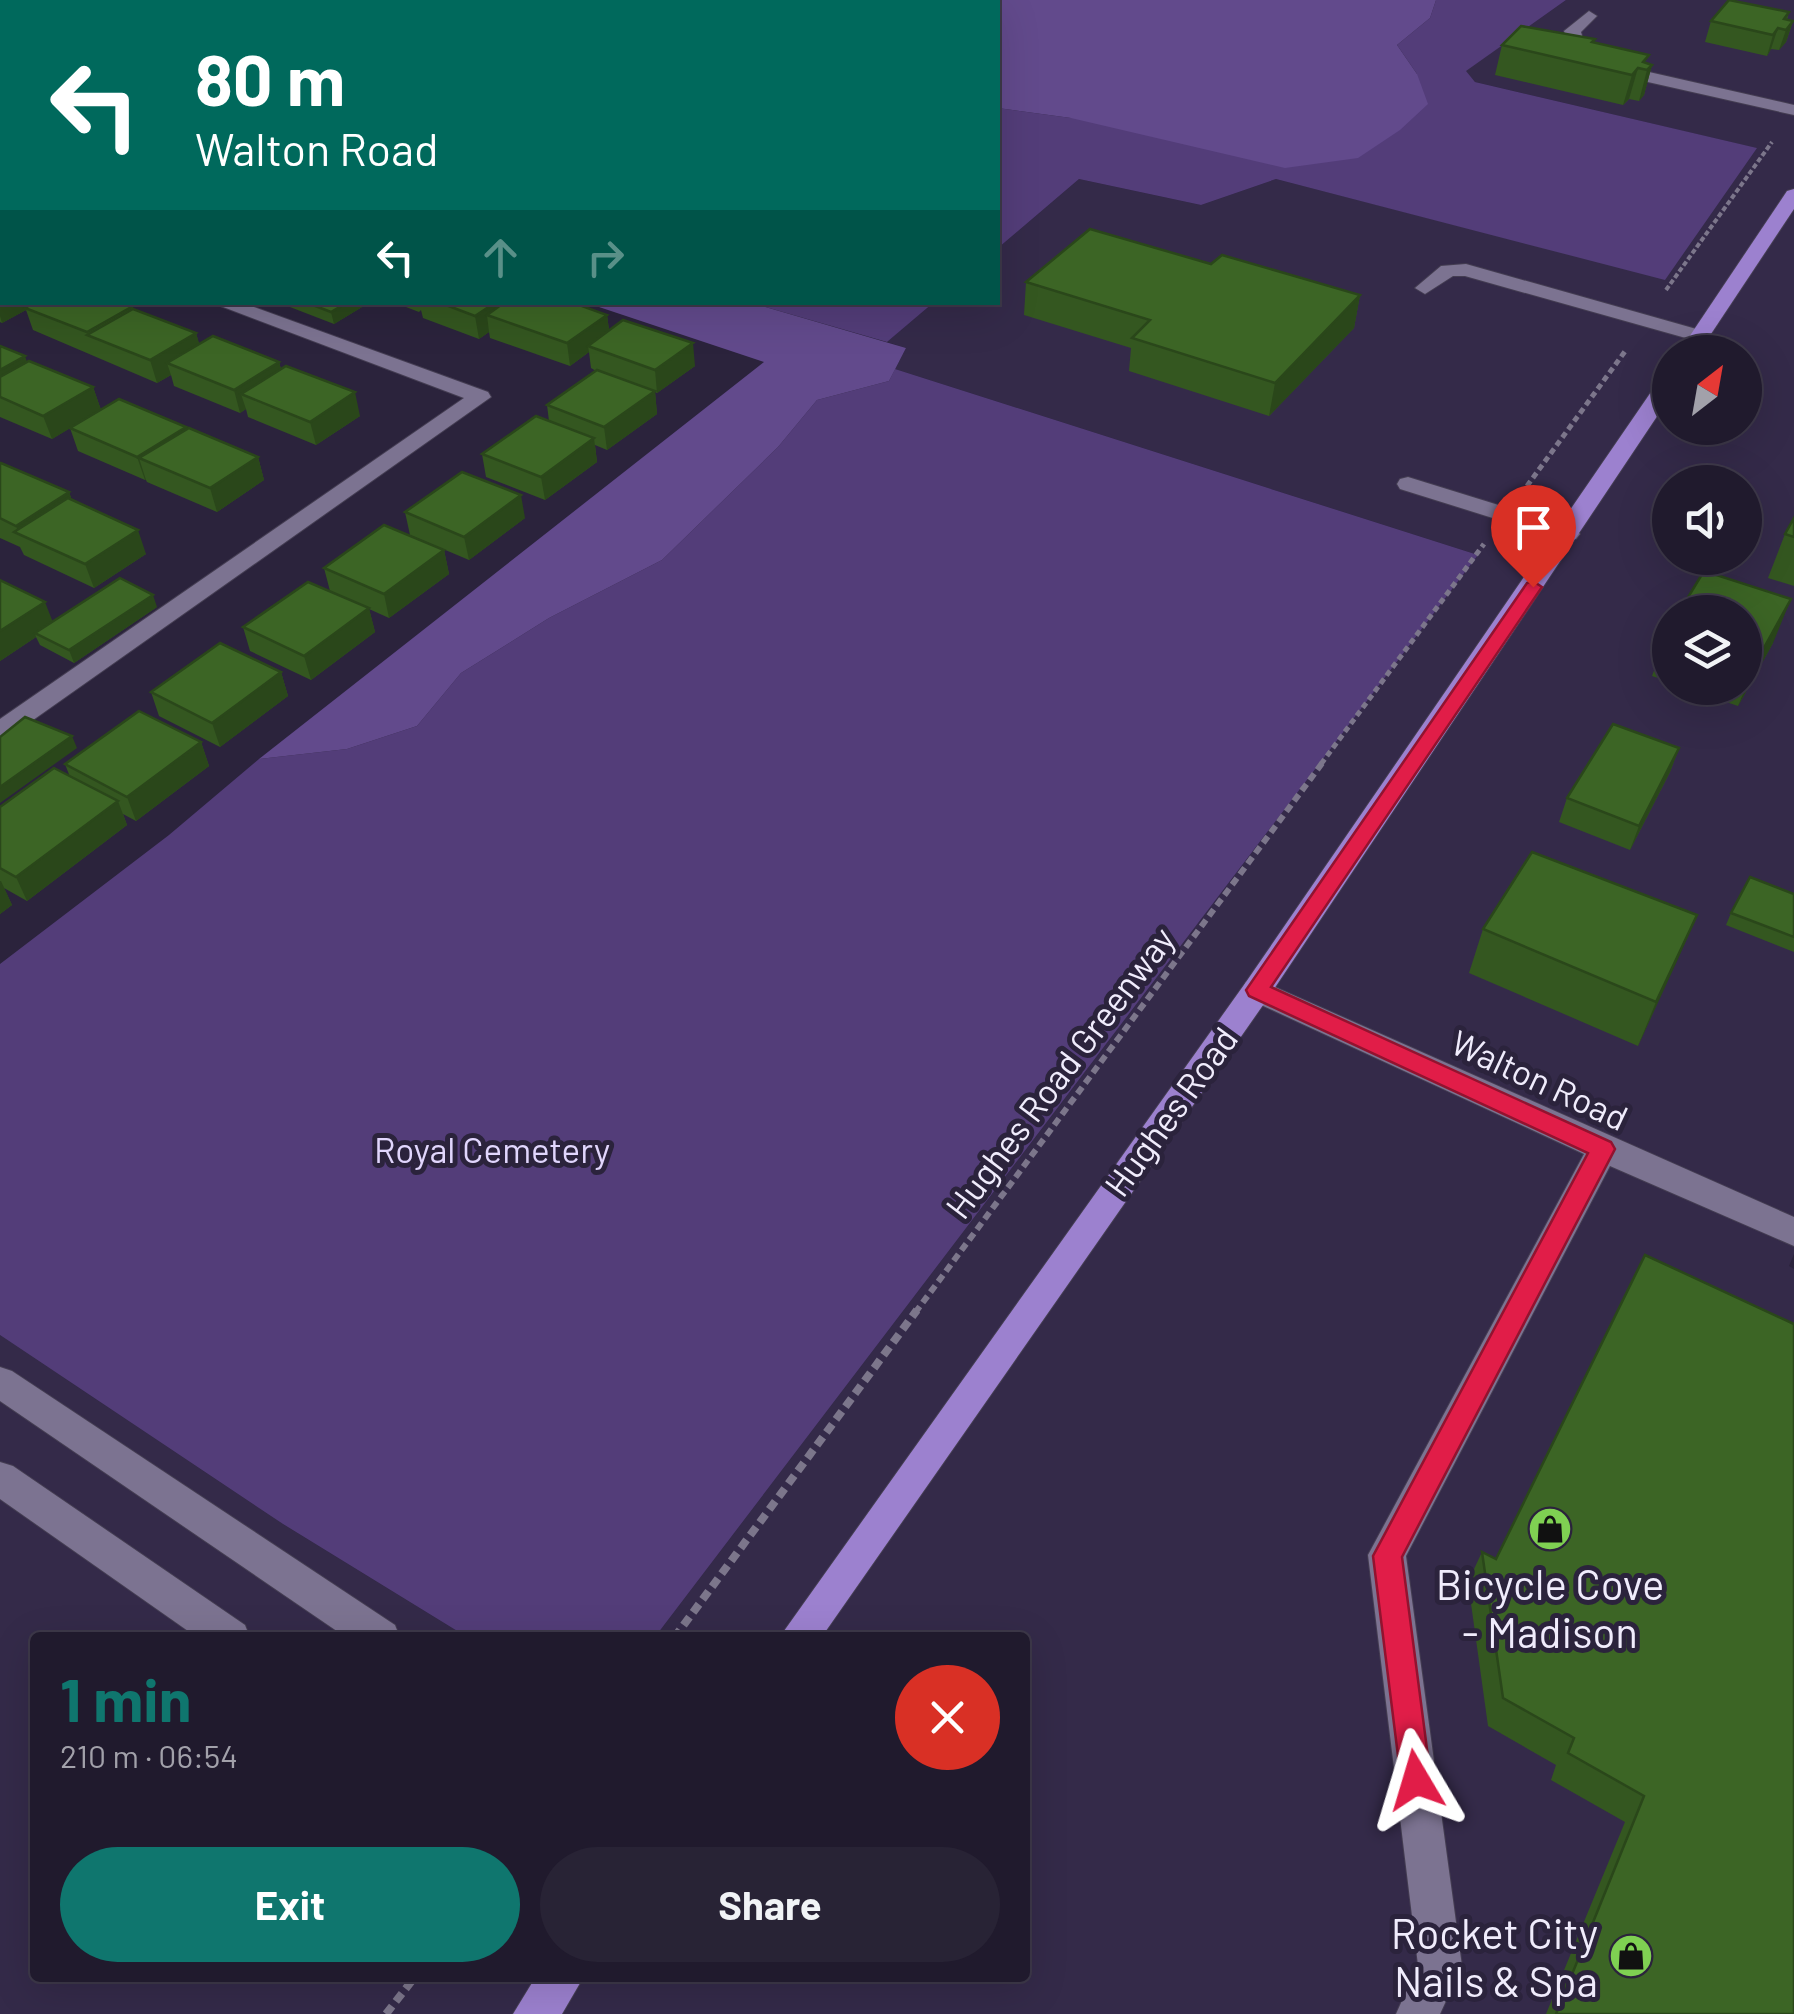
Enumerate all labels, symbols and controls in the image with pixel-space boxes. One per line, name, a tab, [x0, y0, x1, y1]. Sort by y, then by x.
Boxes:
text: 80 m	[195, 36, 345, 120]
icon: left	[30, 40, 160, 170]
text: Walton Road	[195, 121, 439, 175]
icon: left	[368, 230, 423, 285]
icon: ahead	[473, 230, 528, 285]
icon: right	[578, 230, 633, 285]
north arrow	[1652, 335, 1762, 445]
map controls	[1652, 335, 1762, 705]
button: sound	[1652, 465, 1762, 575]
pin	[1491, 485, 1576, 588]
icon: arrive	[1506, 500, 1561, 555]
button: layers	[1652, 595, 1762, 705]
street label: Hughes Road Greenway	[936, 918, 1182, 1226]
street label: Hughes Road	[1095, 1018, 1245, 1204]
street label: Walton Road	[1445, 1020, 1635, 1138]
park label: Royal Cemetery	[374, 1128, 610, 1170]
shop icon: Bicycle Cove - Madison	[1527, 1506, 1573, 1552]
place label: Bicycle Cove - Madison	[1436, 1558, 1664, 1656]
text: 1 min	[60, 1662, 191, 1734]
button: close	[895, 1665, 1000, 1770]
position arrow	[1364, 1728, 1468, 1832]
text: 210 m · 06:54	[60, 1736, 238, 1774]
button: Exit	[60, 1847, 520, 1962]
button: Share	[540, 1847, 1000, 1962]
place label: Rocket City Nails & Spa	[1391, 1907, 1598, 2006]
shop icon: Rocket City Nails & Spa	[1608, 1933, 1654, 1979]

